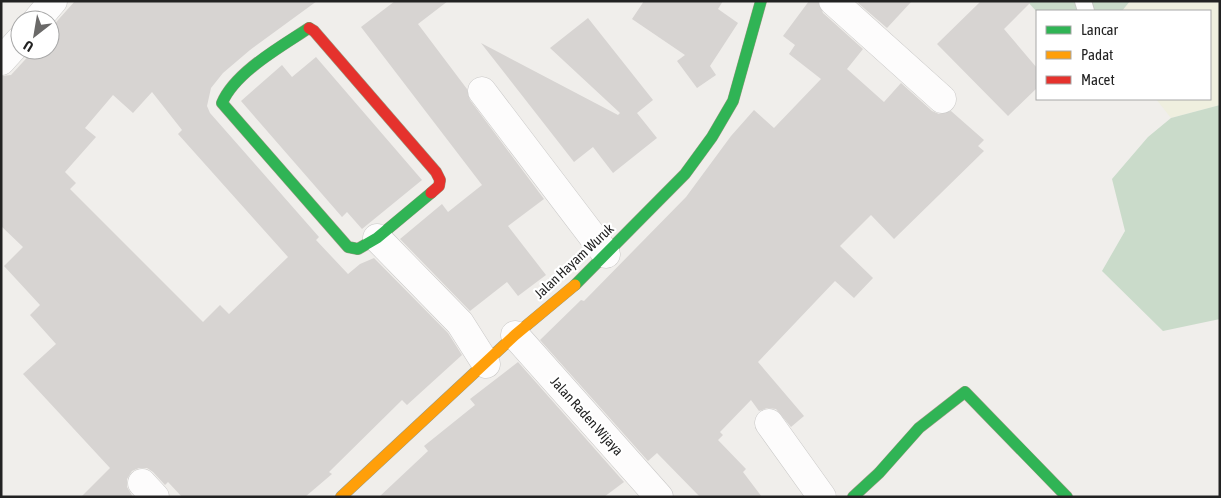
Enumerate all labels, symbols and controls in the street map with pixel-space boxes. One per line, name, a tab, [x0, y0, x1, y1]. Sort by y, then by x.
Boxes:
north arrow	[10, 10, 60, 60]
legend	[1036, 10, 1211, 100]
text: Lancar	[1081, 21, 1119, 38]
text: U	[21, 37, 36, 55]
text: Padat	[1081, 46, 1113, 63]
text: Macet	[1081, 71, 1115, 88]
street label: Jalan Hayam Wuruk	[531, 220, 617, 302]
street label: Jalan Raden Wijaya	[547, 373, 627, 459]

